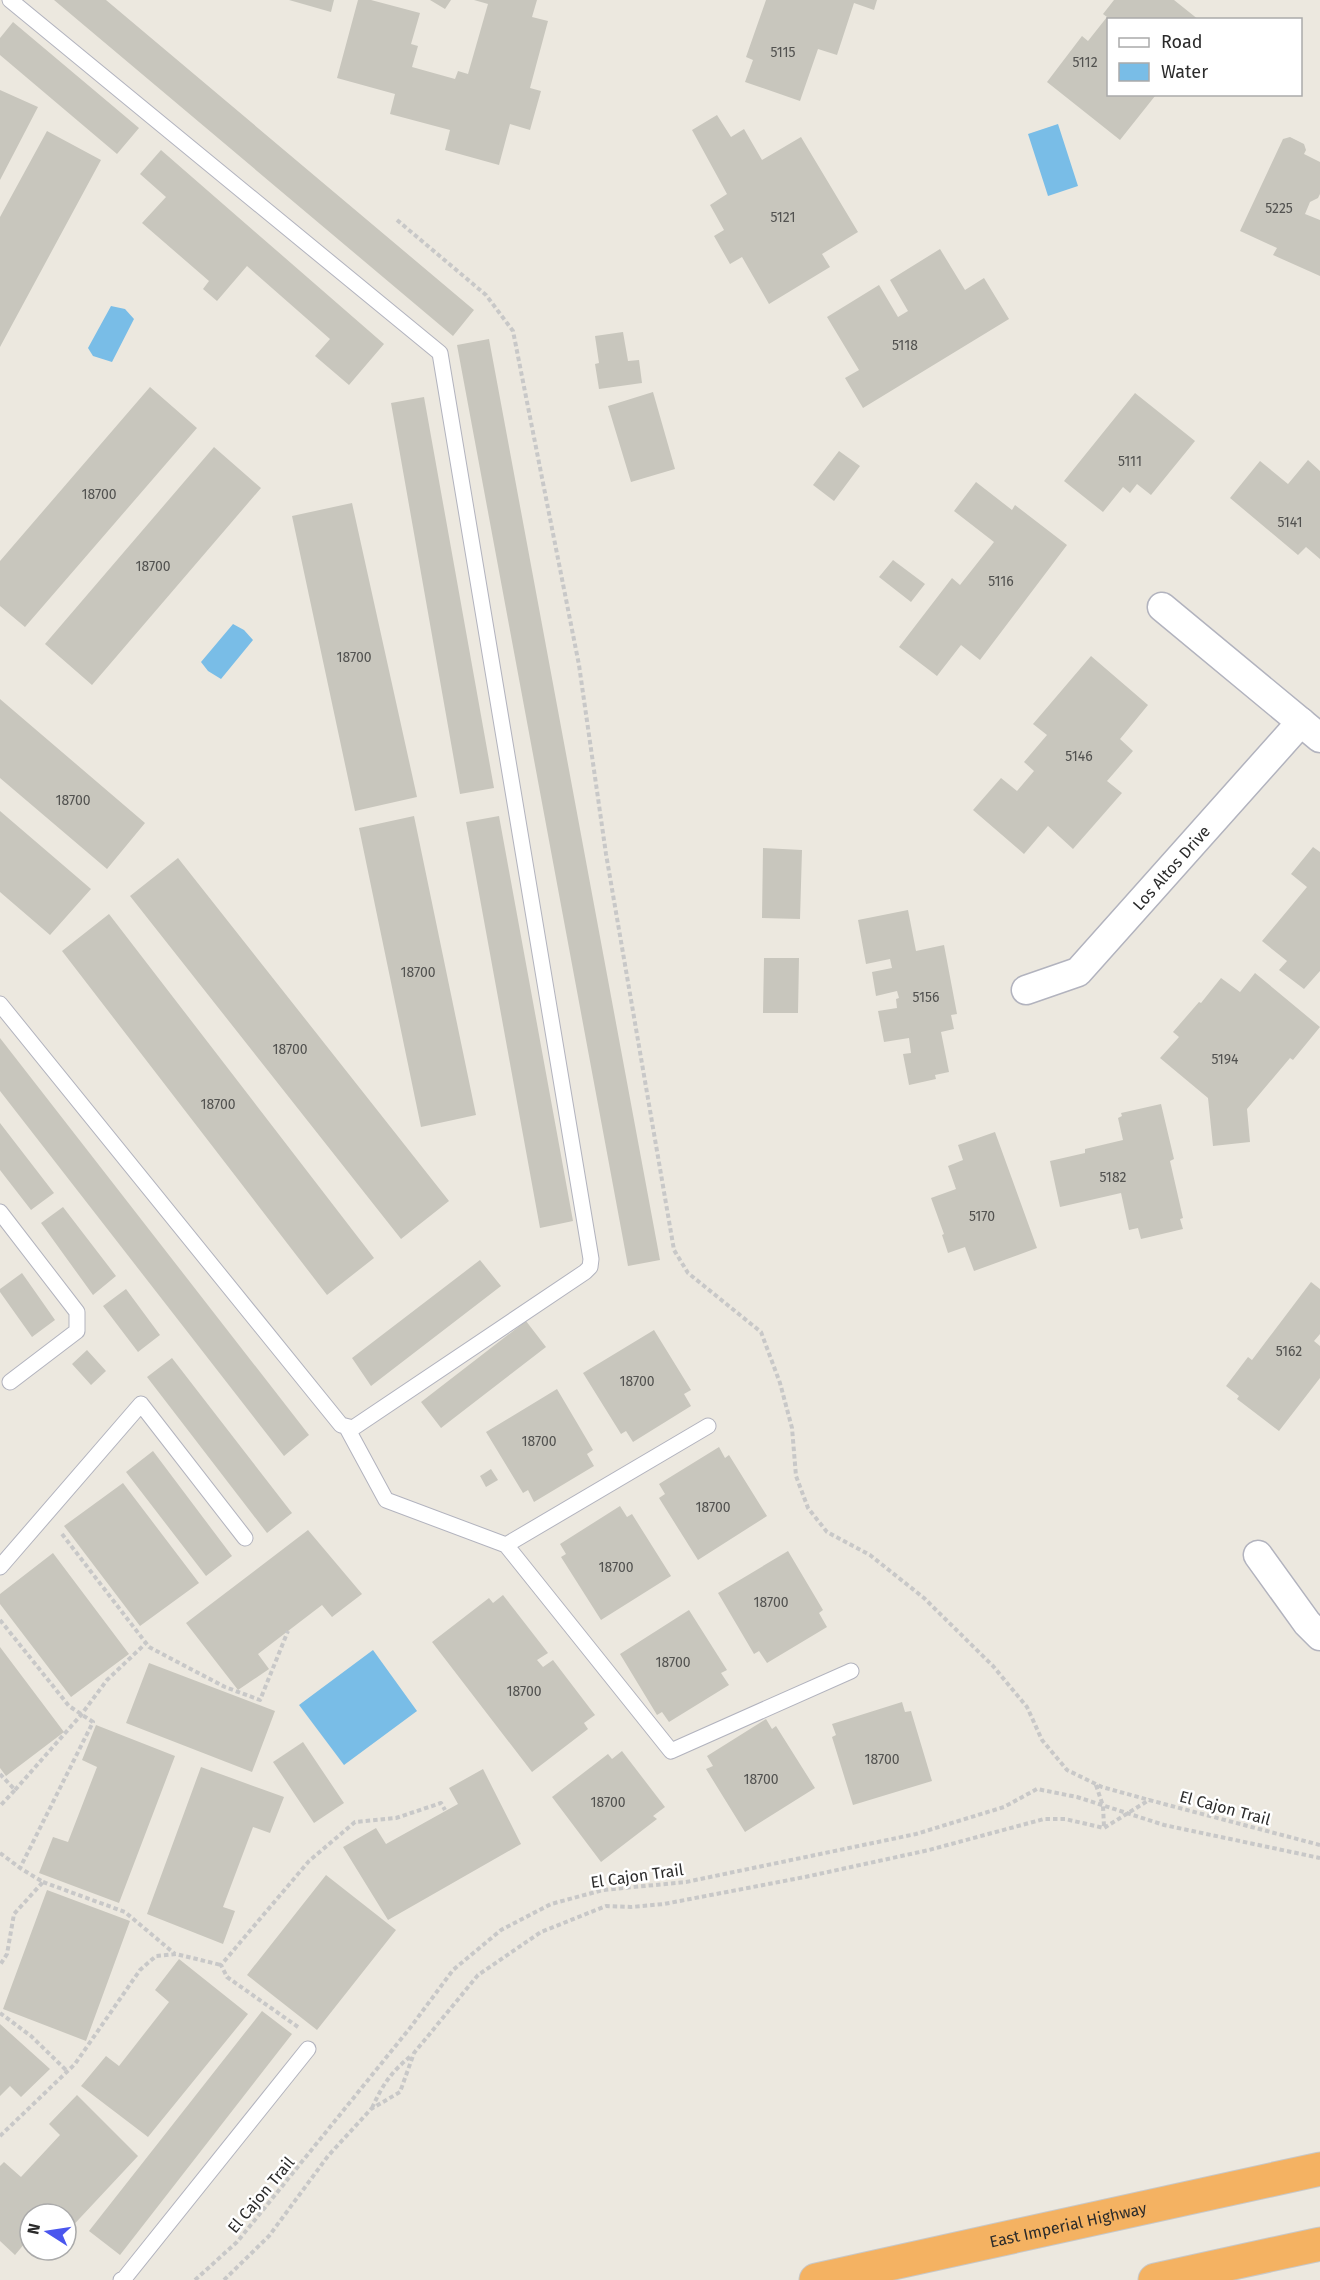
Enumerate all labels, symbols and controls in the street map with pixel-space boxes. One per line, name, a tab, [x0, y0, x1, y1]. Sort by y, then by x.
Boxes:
legend	[1107, 18, 1302, 96]
text: Road	[1161, 31, 1203, 53]
house number: 5115	[770, 44, 796, 61]
house number: 5112	[1072, 54, 1098, 71]
text: Water	[1161, 61, 1208, 83]
house number: 5225	[1265, 200, 1293, 217]
house number: 5121	[770, 209, 796, 226]
house number: 5118	[892, 337, 918, 354]
house number: 5111	[1118, 453, 1142, 470]
house number: 18700	[81, 486, 117, 503]
house number: 5141	[1277, 514, 1303, 531]
house number: 18700	[135, 558, 171, 575]
house number: 5116	[988, 573, 1014, 590]
house number: 18700	[336, 649, 372, 666]
house number: 5146	[1065, 748, 1093, 765]
house number: 18700	[55, 792, 91, 809]
street label: Los Altos Drive	[1129, 821, 1214, 914]
house number: 18700	[400, 964, 436, 981]
house number: 5156	[913, 989, 939, 1006]
house number: 18700	[272, 1041, 308, 1058]
house number: 5194	[1211, 1051, 1239, 1068]
house number: 18700	[200, 1096, 236, 1113]
house number: 5182	[1100, 1169, 1126, 1186]
house number: 5170	[969, 1208, 995, 1225]
house number: 5162	[1276, 1343, 1302, 1360]
house number: 18700	[619, 1373, 655, 1390]
house number: 18700	[521, 1433, 557, 1450]
house number: 18700	[695, 1499, 731, 1516]
house number: 18700	[598, 1559, 634, 1576]
house number: 18700	[753, 1594, 789, 1611]
house number: 18700	[655, 1654, 691, 1671]
house number: 18700	[506, 1683, 542, 1700]
house number: 18700	[864, 1751, 900, 1768]
house number: 18700	[743, 1771, 779, 1788]
street label: El Cajon Trail	[1177, 1787, 1273, 1829]
house number: 18700	[590, 1794, 626, 1811]
street label: El Cajon Trail	[589, 1860, 685, 1892]
street label: El Cajon Trail	[224, 2153, 299, 2237]
street label: East Imperial Highway	[988, 2198, 1148, 2251]
north arrow	[18, 2202, 78, 2262]
text: N	[23, 2222, 44, 2236]

